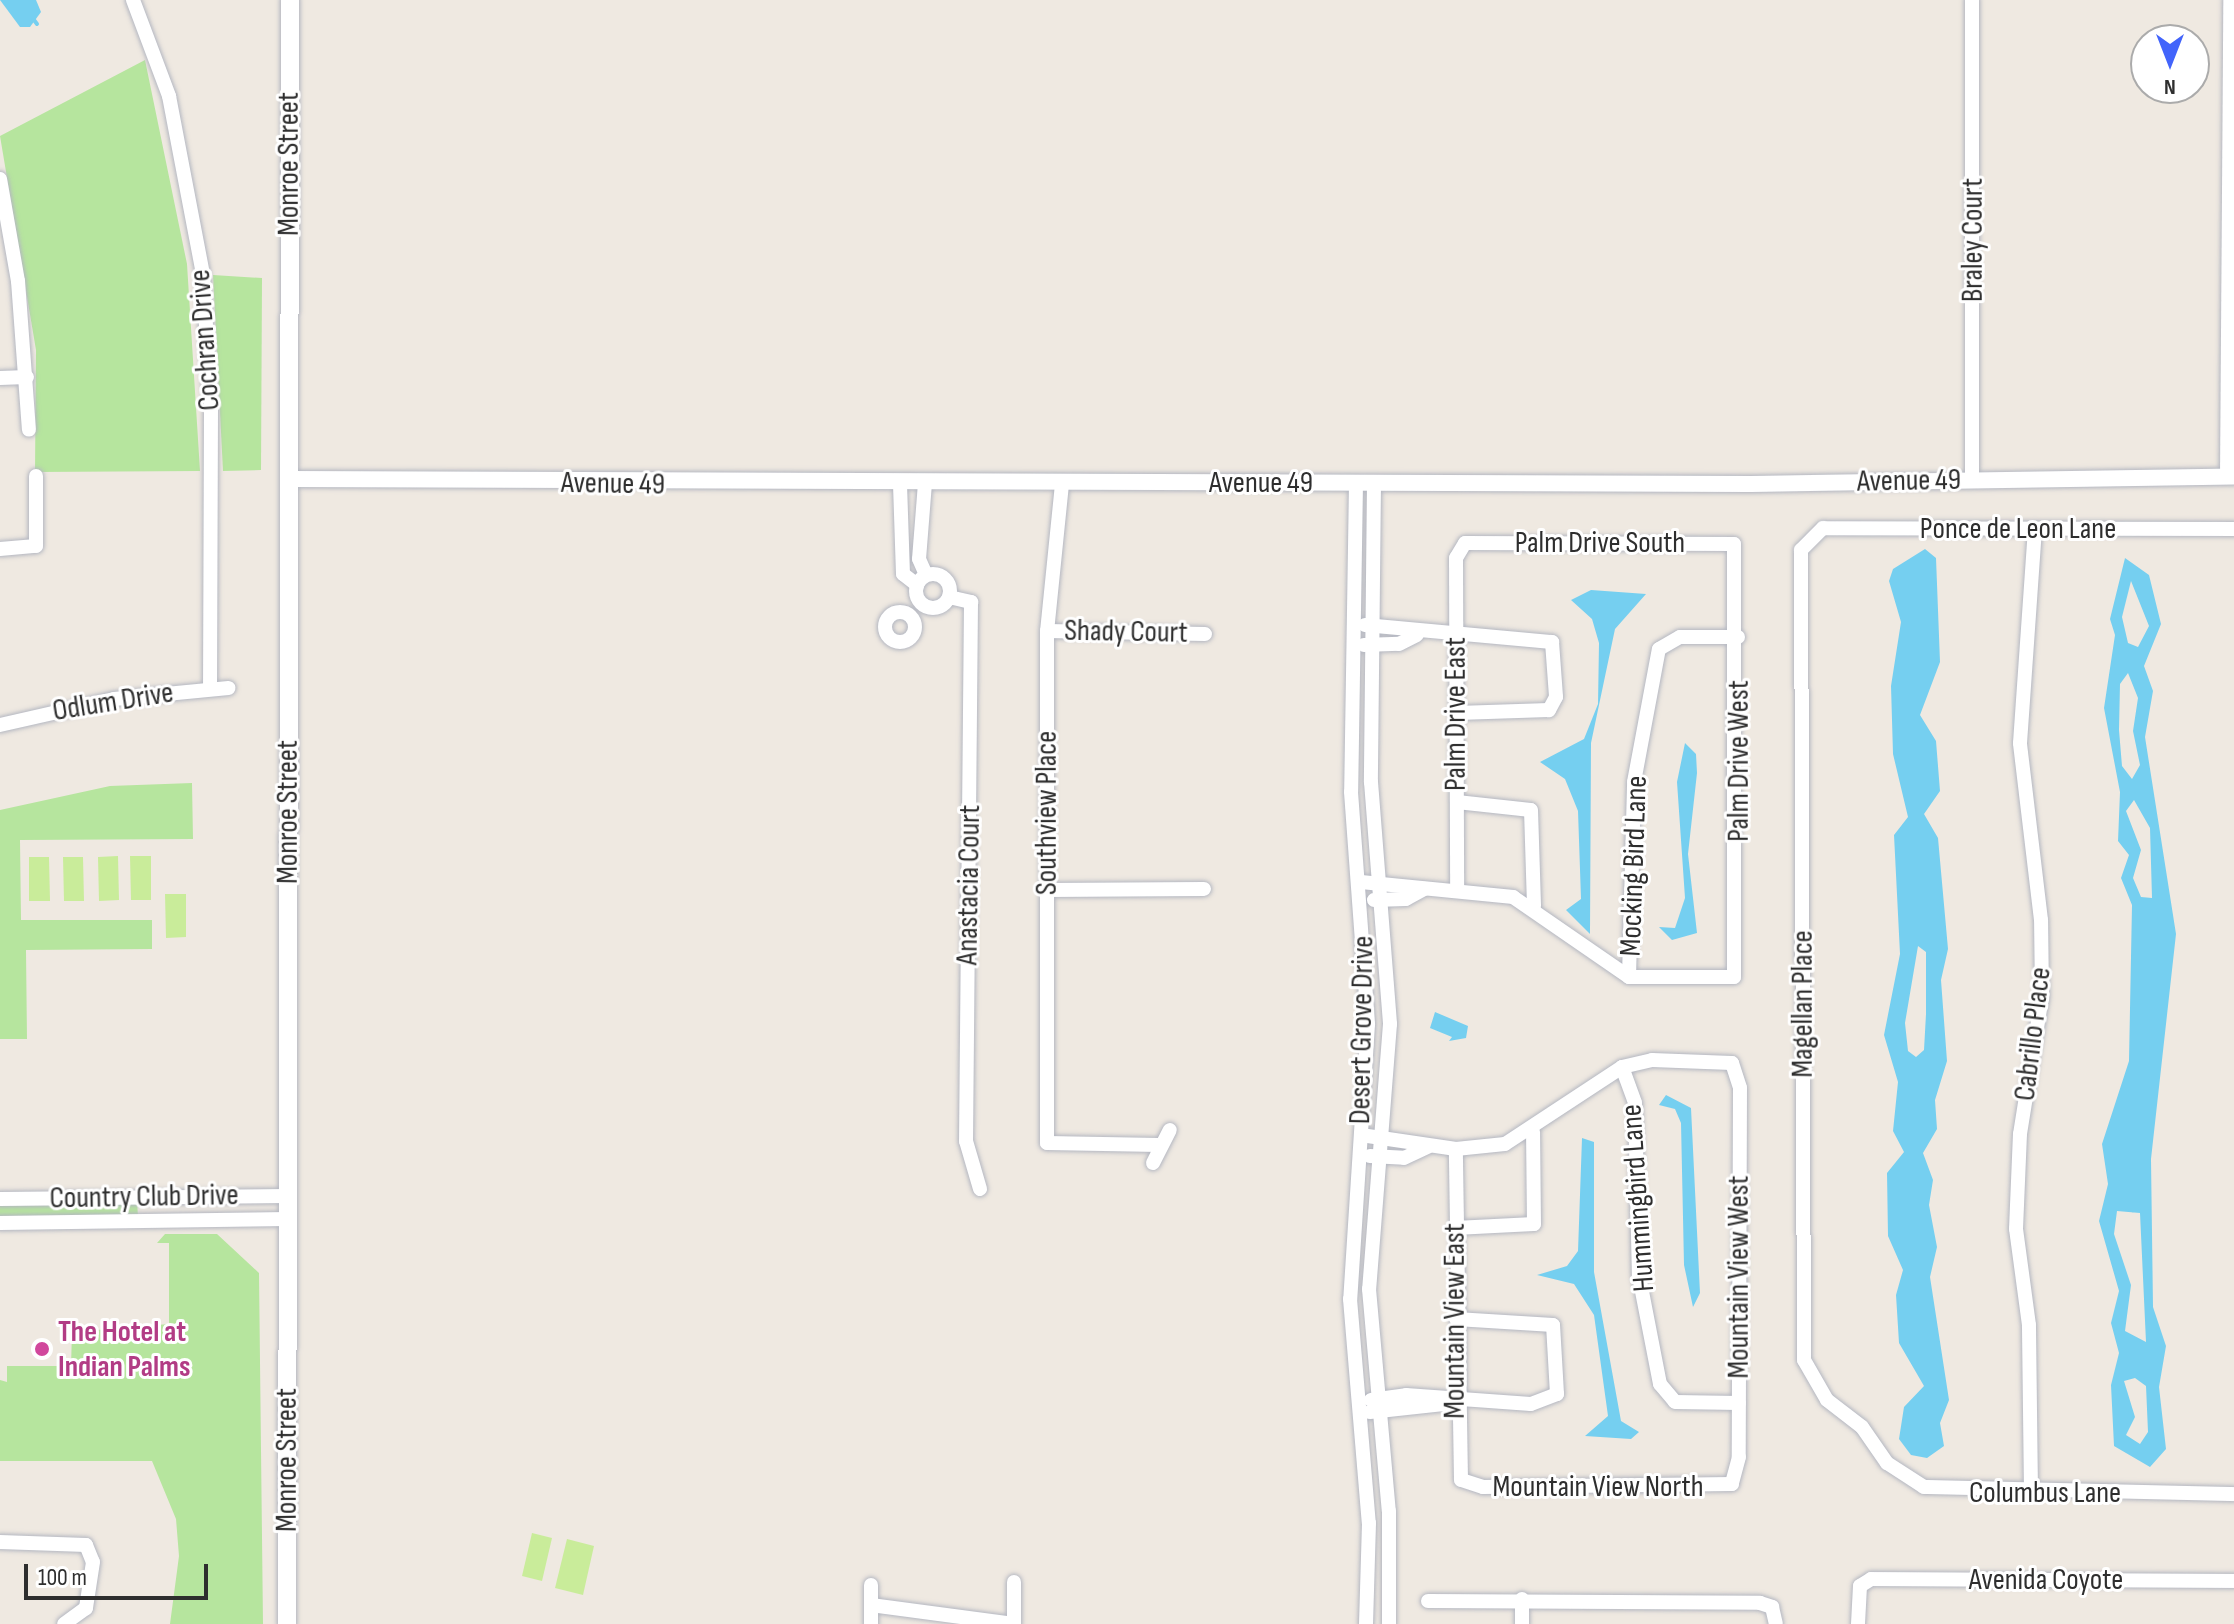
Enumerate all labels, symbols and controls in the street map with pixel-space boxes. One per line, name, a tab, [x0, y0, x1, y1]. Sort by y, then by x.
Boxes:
north arrow	[2130, 24, 2210, 104]
text: N	[2164, 73, 2176, 100]
street label: Monroe Street	[271, 92, 307, 236]
street label: Braley Court	[1955, 178, 1991, 302]
street label: Cochran Drive	[182, 268, 228, 412]
street label: Avenue 49	[1857, 462, 1961, 500]
street label: Avenue 49	[561, 465, 665, 503]
street label: Avenue 49	[1209, 465, 1313, 501]
street label: Ponce de Leon Lane	[1920, 511, 2116, 547]
street label: Palm Drive South	[1515, 525, 1685, 561]
street label: Shady Court	[1064, 613, 1188, 651]
street label: Palm Drive East	[1438, 637, 1474, 791]
street label: Odlum Drive	[50, 675, 176, 729]
street label: Palm Drive West	[1721, 680, 1757, 842]
street label: Southview Place	[1029, 731, 1065, 895]
street label: Monroe Street	[270, 740, 306, 884]
street label: Mocking Bird Lane	[1613, 775, 1655, 957]
street label: Anastacia Court	[950, 804, 988, 966]
street label: Magellan Place	[1785, 930, 1821, 1078]
street label: Desert Grove Drive	[1342, 935, 1382, 1125]
street label: Cabrillo Place	[2007, 965, 2059, 1103]
street label: Hummingbird Lane	[1613, 1103, 1663, 1293]
street label: Mountain View West	[1721, 1175, 1757, 1379]
street label: Country Club Drive	[49, 1177, 239, 1217]
street label: Mountain View East	[1437, 1223, 1473, 1419]
place label: The Hotel at Indian Palms	[58, 1314, 190, 1384]
marker: The Hotel at Indian Palms	[33, 1340, 51, 1358]
street label: Monroe Street	[269, 1388, 305, 1532]
street label: Mountain View North	[1493, 1469, 1703, 1505]
street label: Columbus Lane	[1969, 1475, 2121, 1511]
scale bar	[28, 1548, 212, 1598]
street label: Avenida Coyote	[1969, 1562, 2123, 1598]
text: 100 m	[38, 1563, 87, 1592]

